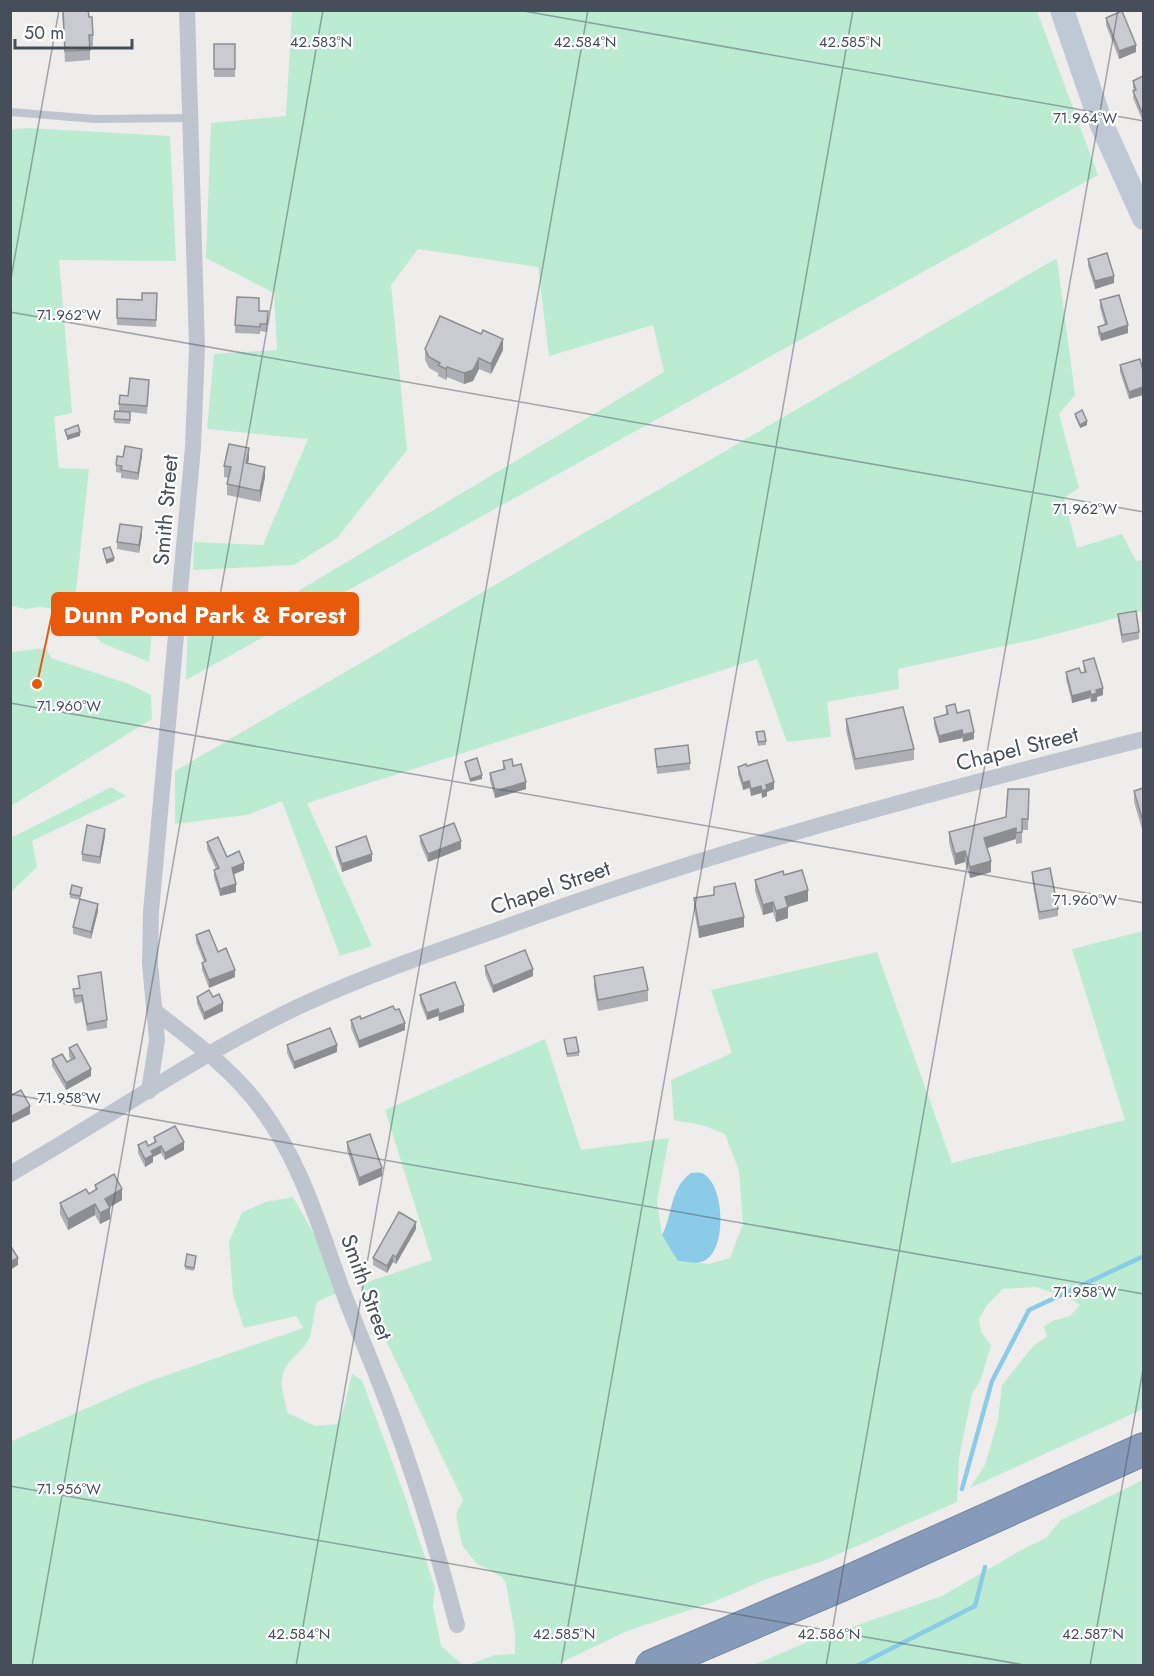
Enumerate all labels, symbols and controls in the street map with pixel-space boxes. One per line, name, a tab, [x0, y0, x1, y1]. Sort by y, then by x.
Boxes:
scale bar	[15, 12, 132, 50]
text: 50 m	[24, 20, 64, 46]
text: 42.583°N	[290, 31, 352, 53]
text: 42.584°N	[554, 31, 616, 53]
text: 42.585°N	[819, 31, 881, 53]
text: 71.964°W	[1053, 107, 1117, 129]
text: 71.962°W	[37, 304, 101, 326]
street label: Smith Street	[144, 453, 186, 567]
text: 71.962°W	[1053, 498, 1117, 520]
callout: Dunn Pond Park & Forest	[52, 593, 358, 635]
text: Dunn Pond Park & Forest	[64, 597, 346, 632]
text: 71.960°W	[37, 695, 101, 717]
street label: Chapel Street	[952, 717, 1082, 779]
street label: Chapel Street	[486, 851, 615, 923]
text: 71.960°W	[1053, 889, 1117, 911]
text: 71.958°W	[37, 1087, 101, 1109]
street label: Smith Street	[333, 1229, 401, 1345]
text: 71.958°W	[1053, 1281, 1117, 1303]
text: 71.956°W	[37, 1478, 101, 1500]
text: 42.584°N	[268, 1623, 330, 1645]
text: 42.585°N	[533, 1623, 595, 1645]
text: 42.586°N	[798, 1623, 860, 1645]
text: 42.587°N	[1062, 1623, 1124, 1645]

